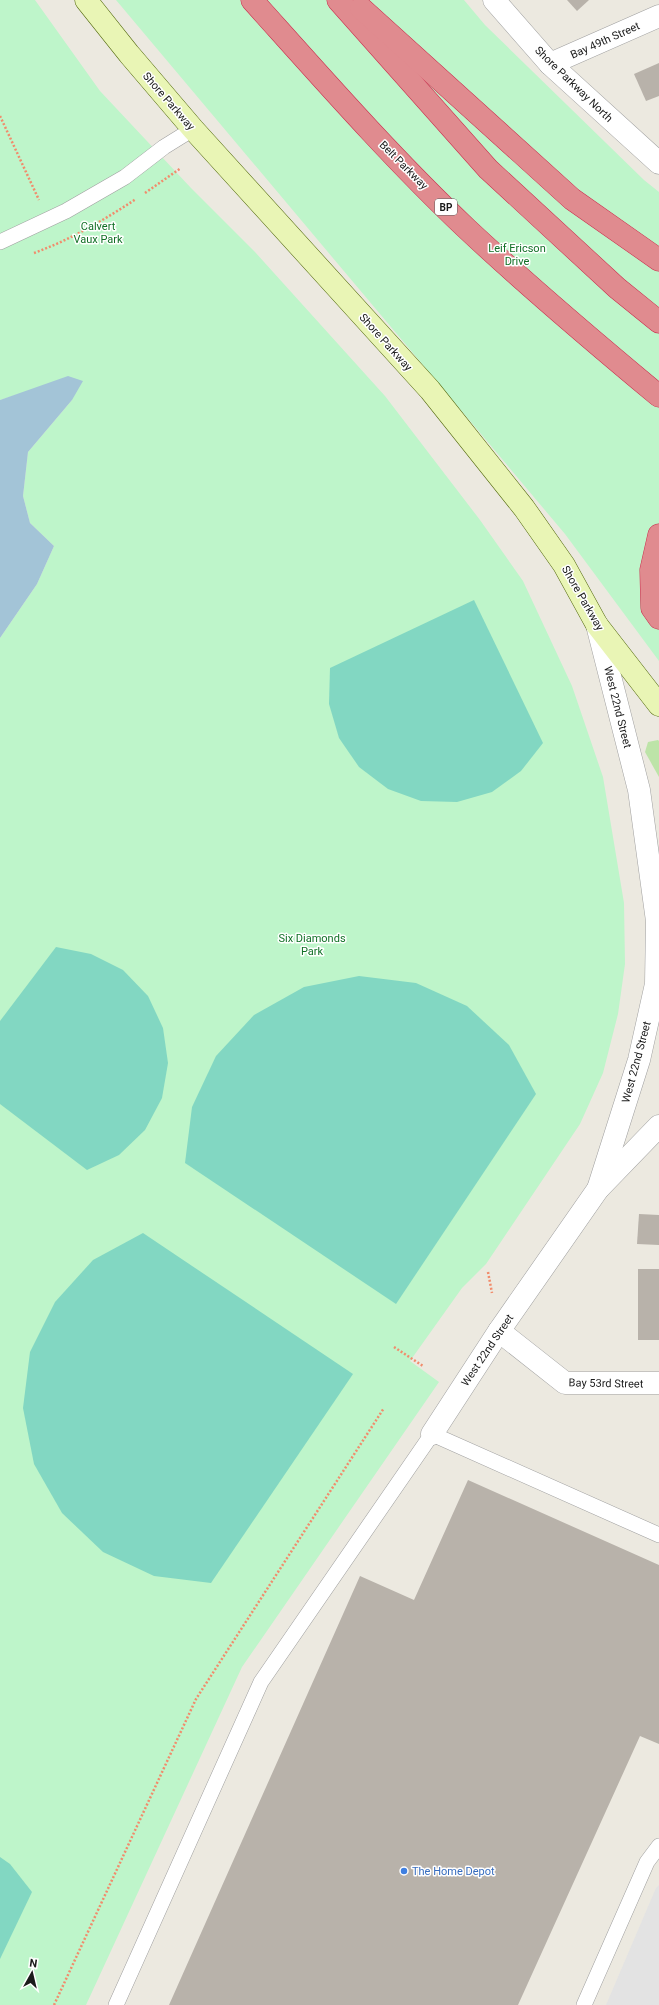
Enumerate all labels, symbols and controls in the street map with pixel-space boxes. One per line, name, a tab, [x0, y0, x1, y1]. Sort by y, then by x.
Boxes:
street label: Bay 49th Street	[569, 19, 642, 62]
street label: Shore Parkway North	[532, 44, 615, 125]
street label: Shore Parkway	[140, 70, 198, 134]
street label: Belt Parkway	[377, 138, 431, 193]
road number: BP	[435, 199, 457, 215]
park label: Calvert Vaux Park	[73, 220, 123, 246]
park label: Leif Ericson Drive	[488, 242, 546, 268]
street label: Shore Parkway	[357, 311, 415, 374]
street label: Shore Parkway	[559, 564, 607, 634]
street label: West 22nd Street	[601, 665, 634, 750]
park label: Six Diamonds Park	[278, 932, 346, 958]
street label: West 22nd Street	[619, 1020, 654, 1104]
street label: West 22nd Street	[459, 1312, 516, 1389]
street label: Bay 53rd Street	[569, 1376, 644, 1391]
place label: The Home Depot	[412, 1865, 495, 1878]
marker: The Home Depot	[399, 1866, 409, 1876]
north arrow	[12, 1953, 52, 1993]
text: N	[29, 1957, 38, 1971]

